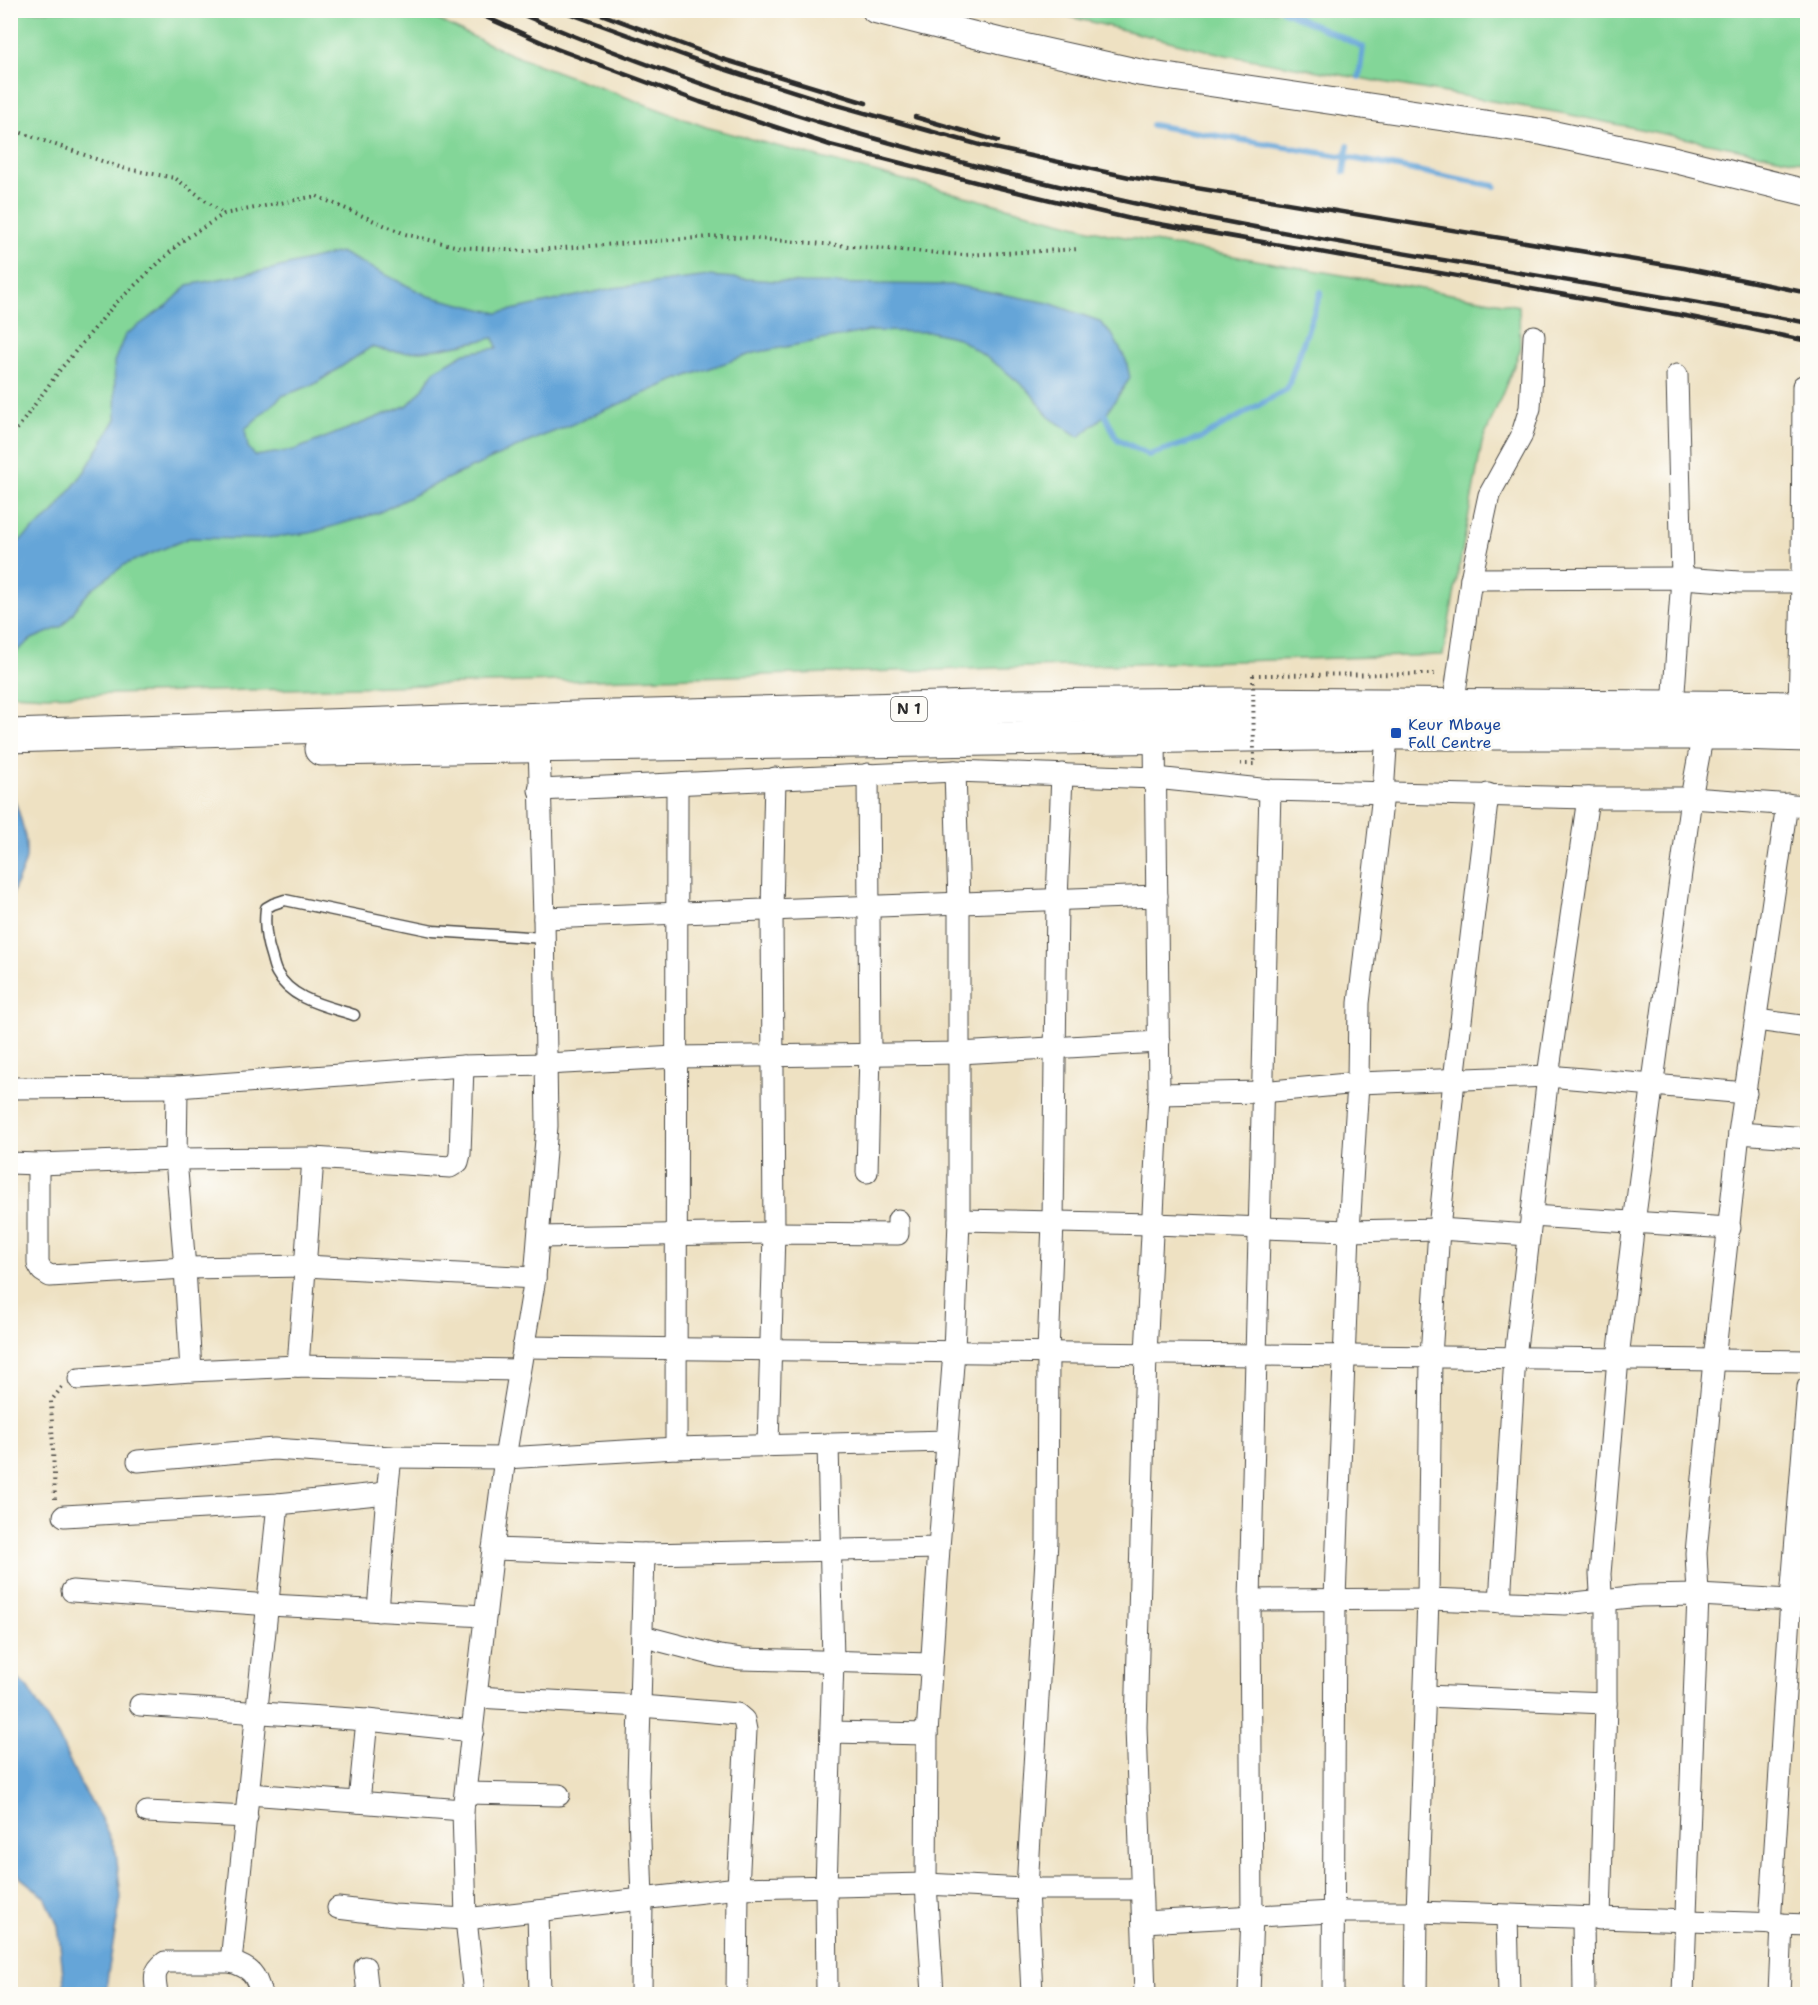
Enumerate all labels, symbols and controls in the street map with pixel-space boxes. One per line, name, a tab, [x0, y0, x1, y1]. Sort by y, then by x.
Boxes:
road number: N 1	[891, 697, 927, 721]
place label: Keur Mbaye Fall Centre	[1408, 714, 1501, 753]
marker: Keur Mbaye Fall Centre	[1389, 726, 1403, 740]

